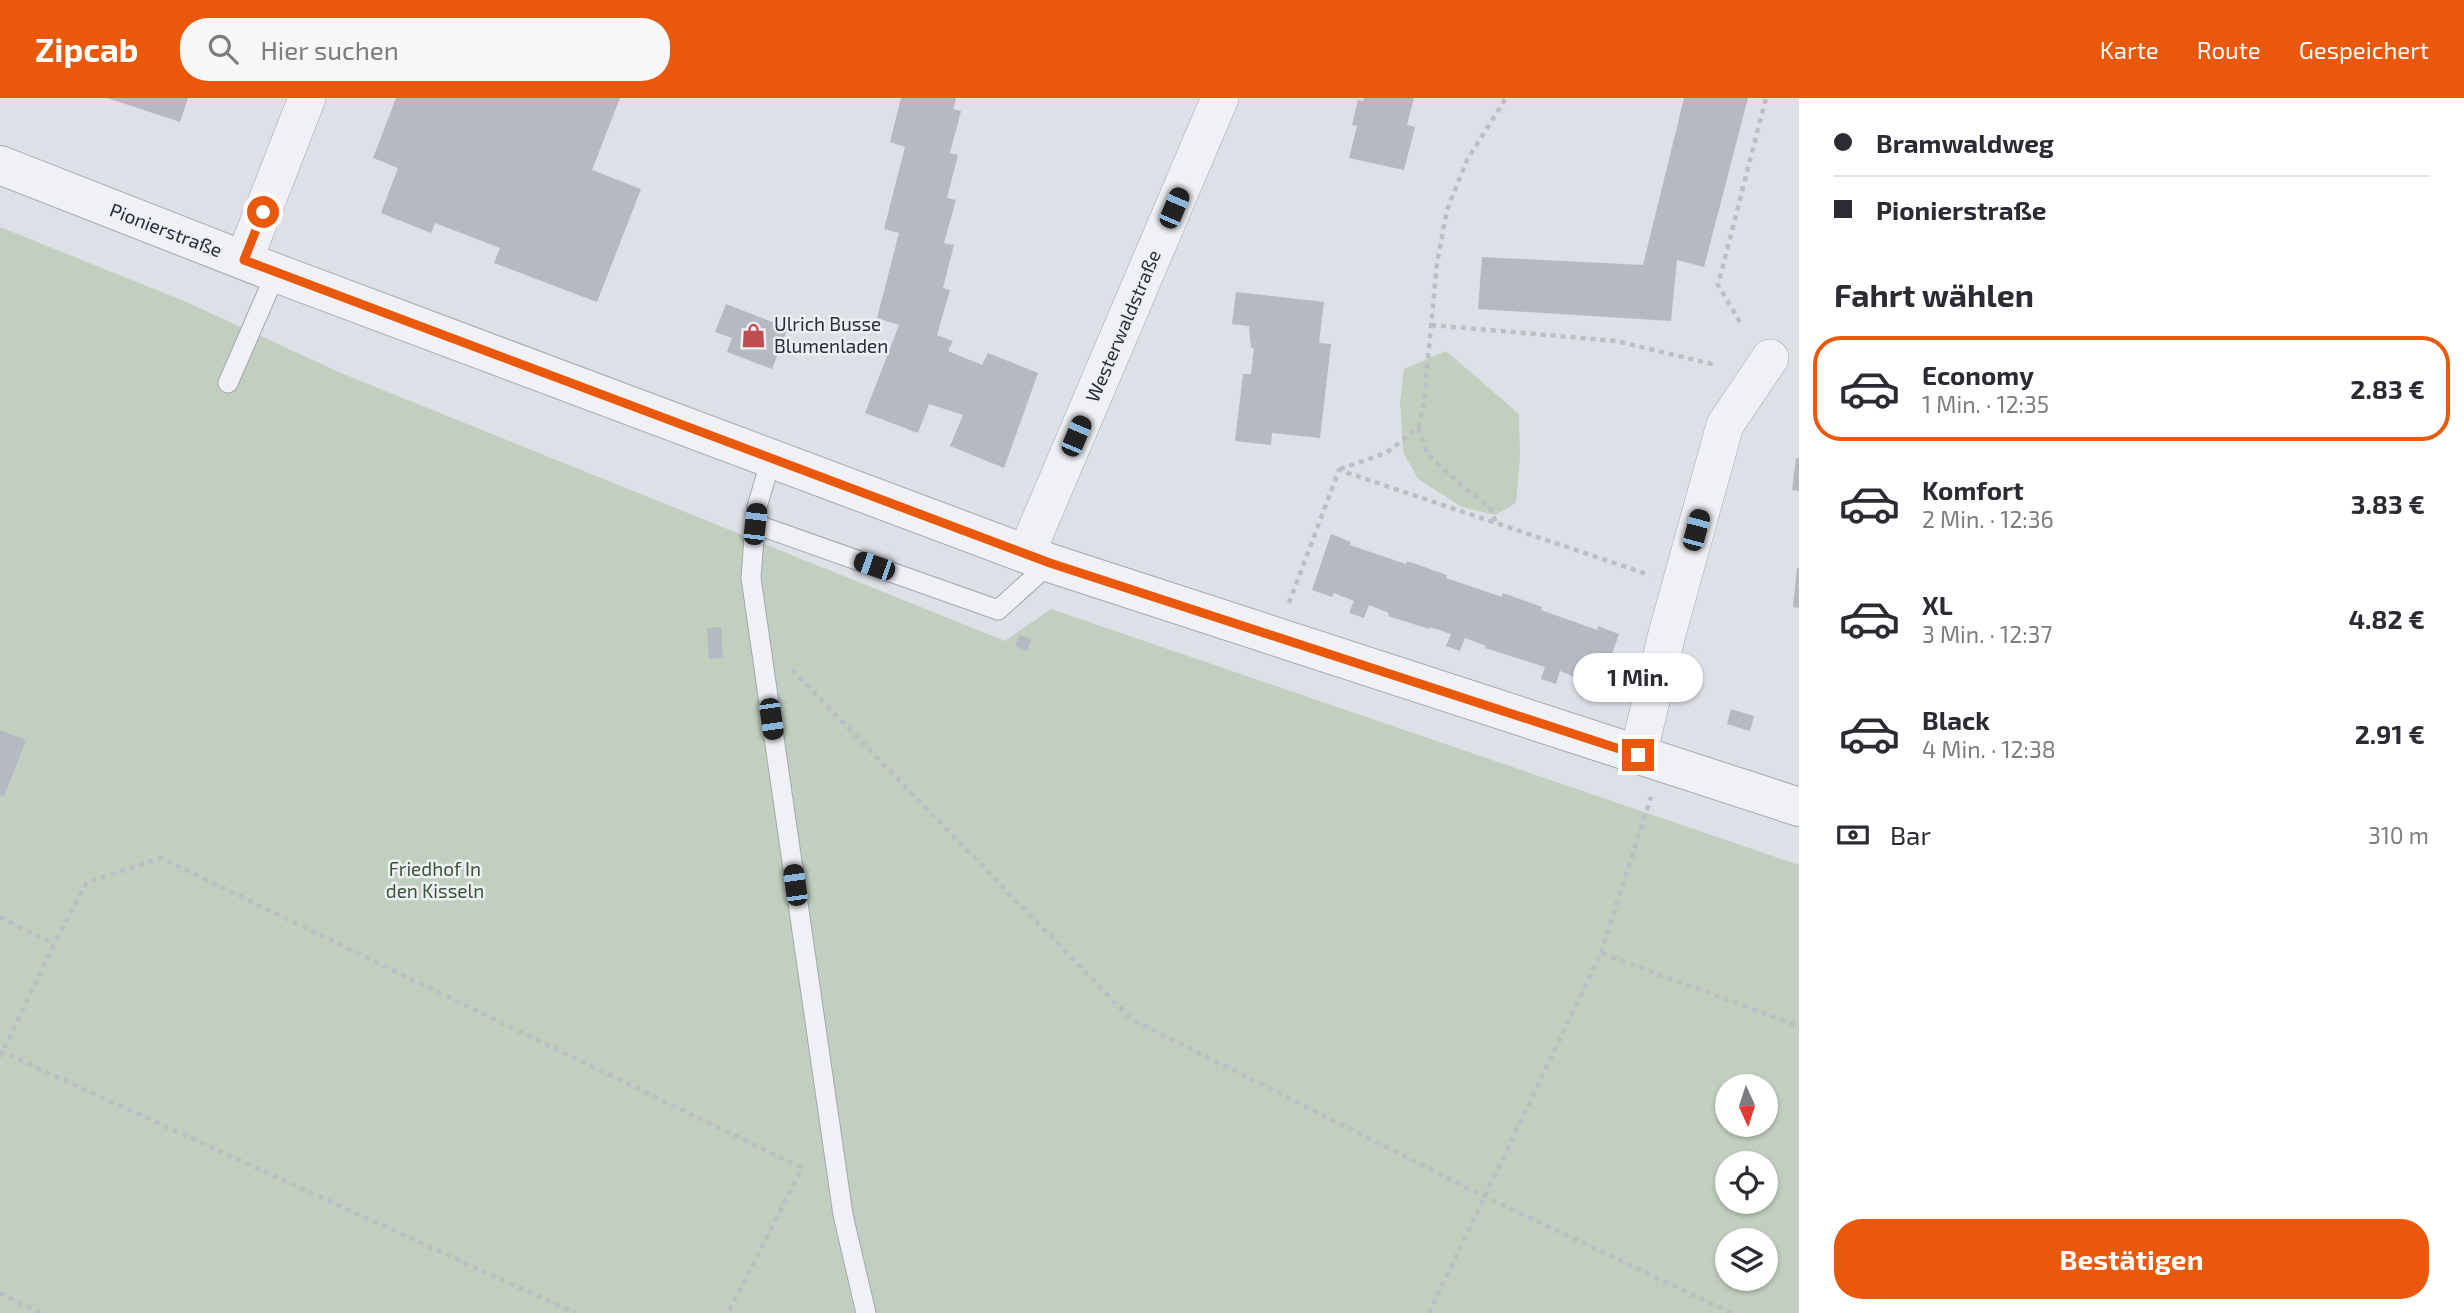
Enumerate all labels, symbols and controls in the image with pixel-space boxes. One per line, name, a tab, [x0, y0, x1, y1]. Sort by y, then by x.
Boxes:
search box	[180, 18, 670, 81]
text: Zipcab	[35, 29, 138, 69]
icon: search	[204, 30, 242, 68]
text: Hier suchen	[260, 34, 399, 65]
text: Karte	[2100, 35, 2159, 64]
text: Route	[2197, 35, 2261, 64]
text: Gespeichert	[2299, 35, 2429, 64]
text: Bramwaldweg	[1876, 127, 2054, 158]
car	[1157, 185, 1192, 231]
text: Pionierstraße	[1876, 194, 2047, 225]
route start	[247, 196, 279, 228]
street label: Pionierstraße	[107, 198, 226, 261]
street label: Westerwaldstraße	[1080, 246, 1165, 405]
text: Fahrt wählen	[1834, 275, 2034, 313]
place label: Ulrich Busse Blumenladen	[774, 312, 888, 357]
shop icon: Ulrich Busse Blumenladen	[740, 321, 768, 349]
icon: car	[1838, 357, 1901, 420]
text: Economy	[1922, 359, 2034, 390]
text: 2.83 €	[2350, 373, 2425, 404]
text: 1 Min. · 12:35	[1922, 390, 2049, 418]
car	[1059, 413, 1094, 459]
icon: car	[1838, 472, 1901, 535]
text: Komfort	[1922, 474, 2024, 505]
text: 3.83 €	[2351, 488, 2425, 519]
car	[743, 502, 768, 546]
text: 2 Min. · 12:36	[1922, 505, 2054, 533]
car	[1681, 507, 1712, 553]
car	[851, 549, 898, 583]
icon: car	[1838, 587, 1901, 650]
text: XL	[1922, 589, 1953, 620]
text: 4.82 €	[2348, 603, 2425, 634]
text: 3 Min. · 12:37	[1922, 620, 2052, 648]
callout: 1 Min.	[1573, 654, 1703, 702]
text: 1 Min.	[1607, 663, 1669, 691]
car	[758, 697, 785, 741]
icon: car	[1838, 702, 1901, 765]
text: Black	[1922, 704, 1990, 735]
text: 2.91 €	[2355, 718, 2425, 749]
text: 4 Min. · 12:38	[1922, 735, 2056, 763]
route end	[1622, 739, 1654, 771]
icon: cash	[1834, 816, 1872, 854]
text: Bar	[1890, 819, 1931, 850]
text: 310 m	[2368, 821, 2429, 849]
park label: Friedhof In den Kisseln	[386, 857, 484, 902]
car	[782, 863, 809, 907]
north arrow	[1715, 1074, 1778, 1138]
map controls	[1715, 1074, 1778, 1291]
button: locate	[1715, 1151, 1778, 1214]
button: Bestätigen	[1834, 1219, 2429, 1299]
button: layers	[1715, 1228, 1778, 1291]

